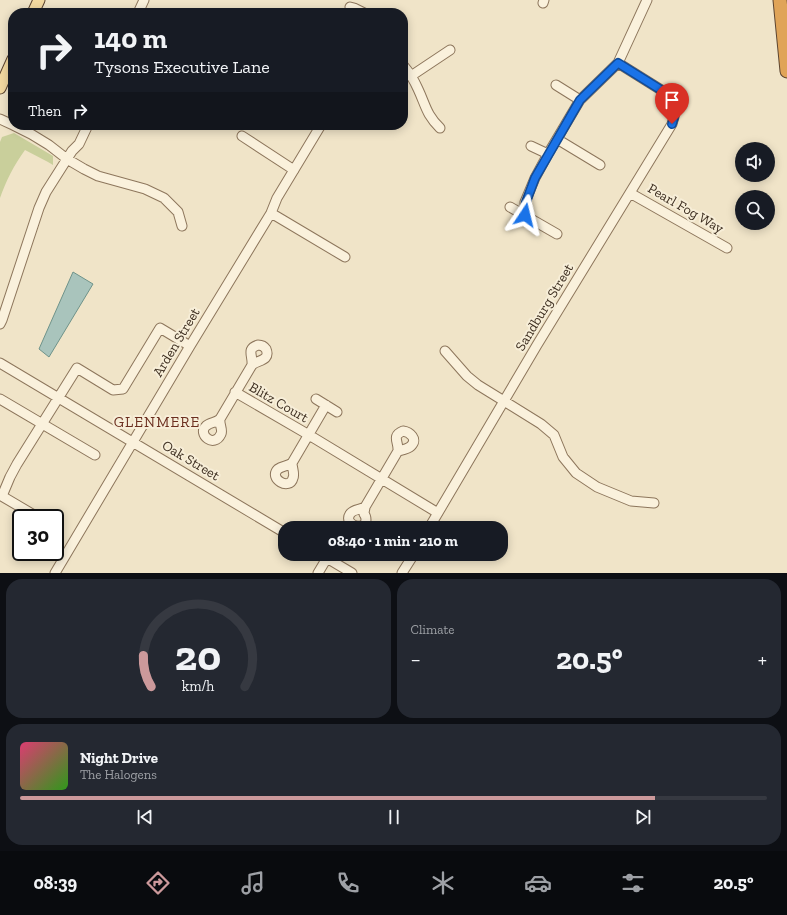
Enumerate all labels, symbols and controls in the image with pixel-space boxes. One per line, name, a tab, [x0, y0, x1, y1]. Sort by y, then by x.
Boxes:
text: 140 m	[94, 22, 167, 55]
icon: right	[28, 24, 80, 76]
text: Tysons Executive Lane	[94, 56, 270, 78]
pin	[655, 83, 689, 124]
icon: arrive	[661, 89, 683, 111]
icon: right	[69, 100, 91, 122]
text: Then	[28, 102, 61, 120]
map controls	[735, 142, 775, 230]
button: sound	[735, 142, 775, 182]
street label: Pearl Fog Way	[645, 180, 728, 237]
button: search	[735, 190, 775, 230]
position arrow	[504, 194, 546, 236]
street label: Sandburg Street	[512, 260, 578, 354]
street label: Arden Street	[149, 304, 204, 380]
street label: Blitz Court	[246, 379, 312, 427]
district label: GLENMERE	[114, 413, 200, 431]
street label: Oak Street	[159, 437, 223, 485]
speed limit sign: 30	[12, 509, 64, 561]
text: 08:40 · 1 min · 210 m	[328, 532, 458, 550]
text: Climate	[411, 622, 454, 637]
text: 20	[175, 630, 221, 680]
text: 20.5°	[556, 641, 623, 677]
text: −	[411, 646, 421, 673]
text: +	[758, 646, 767, 673]
text: km/h	[182, 677, 215, 694]
text: Night Drive	[80, 749, 158, 767]
text: The Halogens	[80, 767, 157, 782]
icon: previous	[134, 806, 156, 828]
icon: pause	[383, 806, 405, 828]
icon: next	[632, 806, 654, 828]
icon: directions	[144, 869, 172, 897]
icon: music	[239, 869, 267, 897]
icon: phone	[334, 869, 362, 897]
icon: climate	[429, 869, 457, 897]
icon: car	[524, 869, 552, 897]
icon: filters	[619, 869, 647, 897]
text: 08:39	[33, 872, 77, 894]
text: 20.5°	[713, 872, 754, 894]

